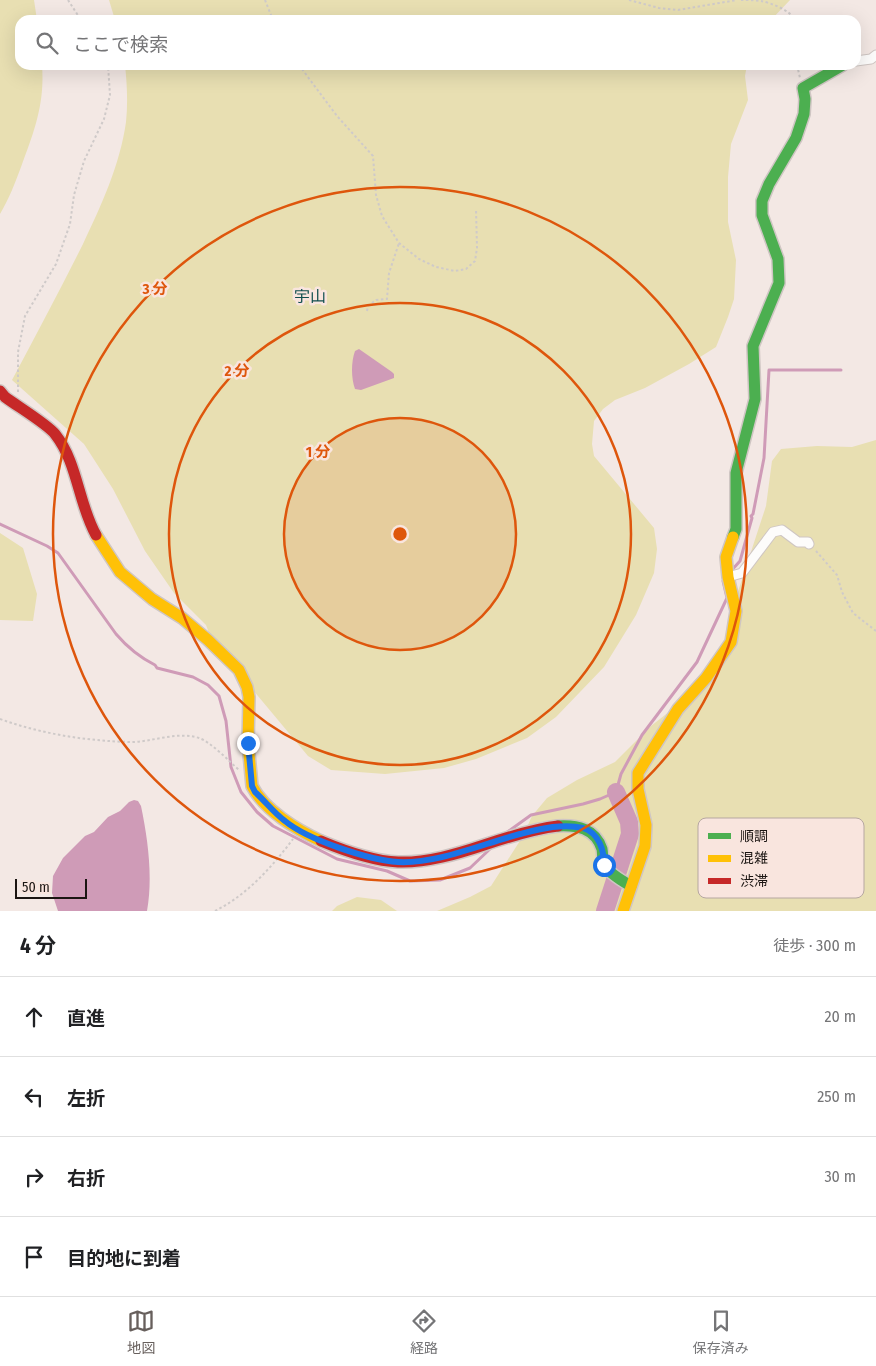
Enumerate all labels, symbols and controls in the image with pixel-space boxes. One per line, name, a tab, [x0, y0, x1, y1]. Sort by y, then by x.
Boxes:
search box	[15, 15, 861, 70]
icon: search	[33, 29, 61, 57]
text: ここで検索	[73, 33, 168, 56]
text: 3 分	[141, 280, 168, 298]
district label: 宇山	[294, 287, 326, 306]
text: 2 分	[223, 362, 250, 380]
text: 1 分	[306, 443, 330, 461]
centre of rings	[391, 525, 409, 543]
route end	[237, 732, 260, 755]
legend	[698, 818, 864, 898]
text: 順調	[740, 828, 768, 845]
text: 混雑	[740, 850, 768, 867]
route start	[593, 854, 616, 877]
text: 渋滞	[740, 873, 768, 890]
scale bar	[15, 876, 88, 899]
text: 50 m	[22, 879, 50, 896]
text: 4 分	[20, 933, 56, 959]
text: 徒歩 · 300 m	[773, 936, 856, 955]
icon: ahead	[20, 1003, 48, 1031]
text: 直進	[67, 1007, 105, 1030]
text: 20 m	[825, 1007, 856, 1026]
icon: left	[20, 1083, 48, 1111]
text: 左折	[67, 1087, 105, 1110]
text: 250 m	[817, 1087, 856, 1106]
icon: right	[20, 1163, 48, 1191]
text: 右折	[67, 1167, 105, 1190]
text: 30 m	[824, 1167, 856, 1186]
icon: arrive	[20, 1243, 48, 1271]
text: 目的地に到着	[67, 1247, 181, 1270]
tab: 地図	[127, 1307, 155, 1357]
tab: 経路	[410, 1307, 438, 1357]
tab: 保存済み	[693, 1307, 749, 1357]

